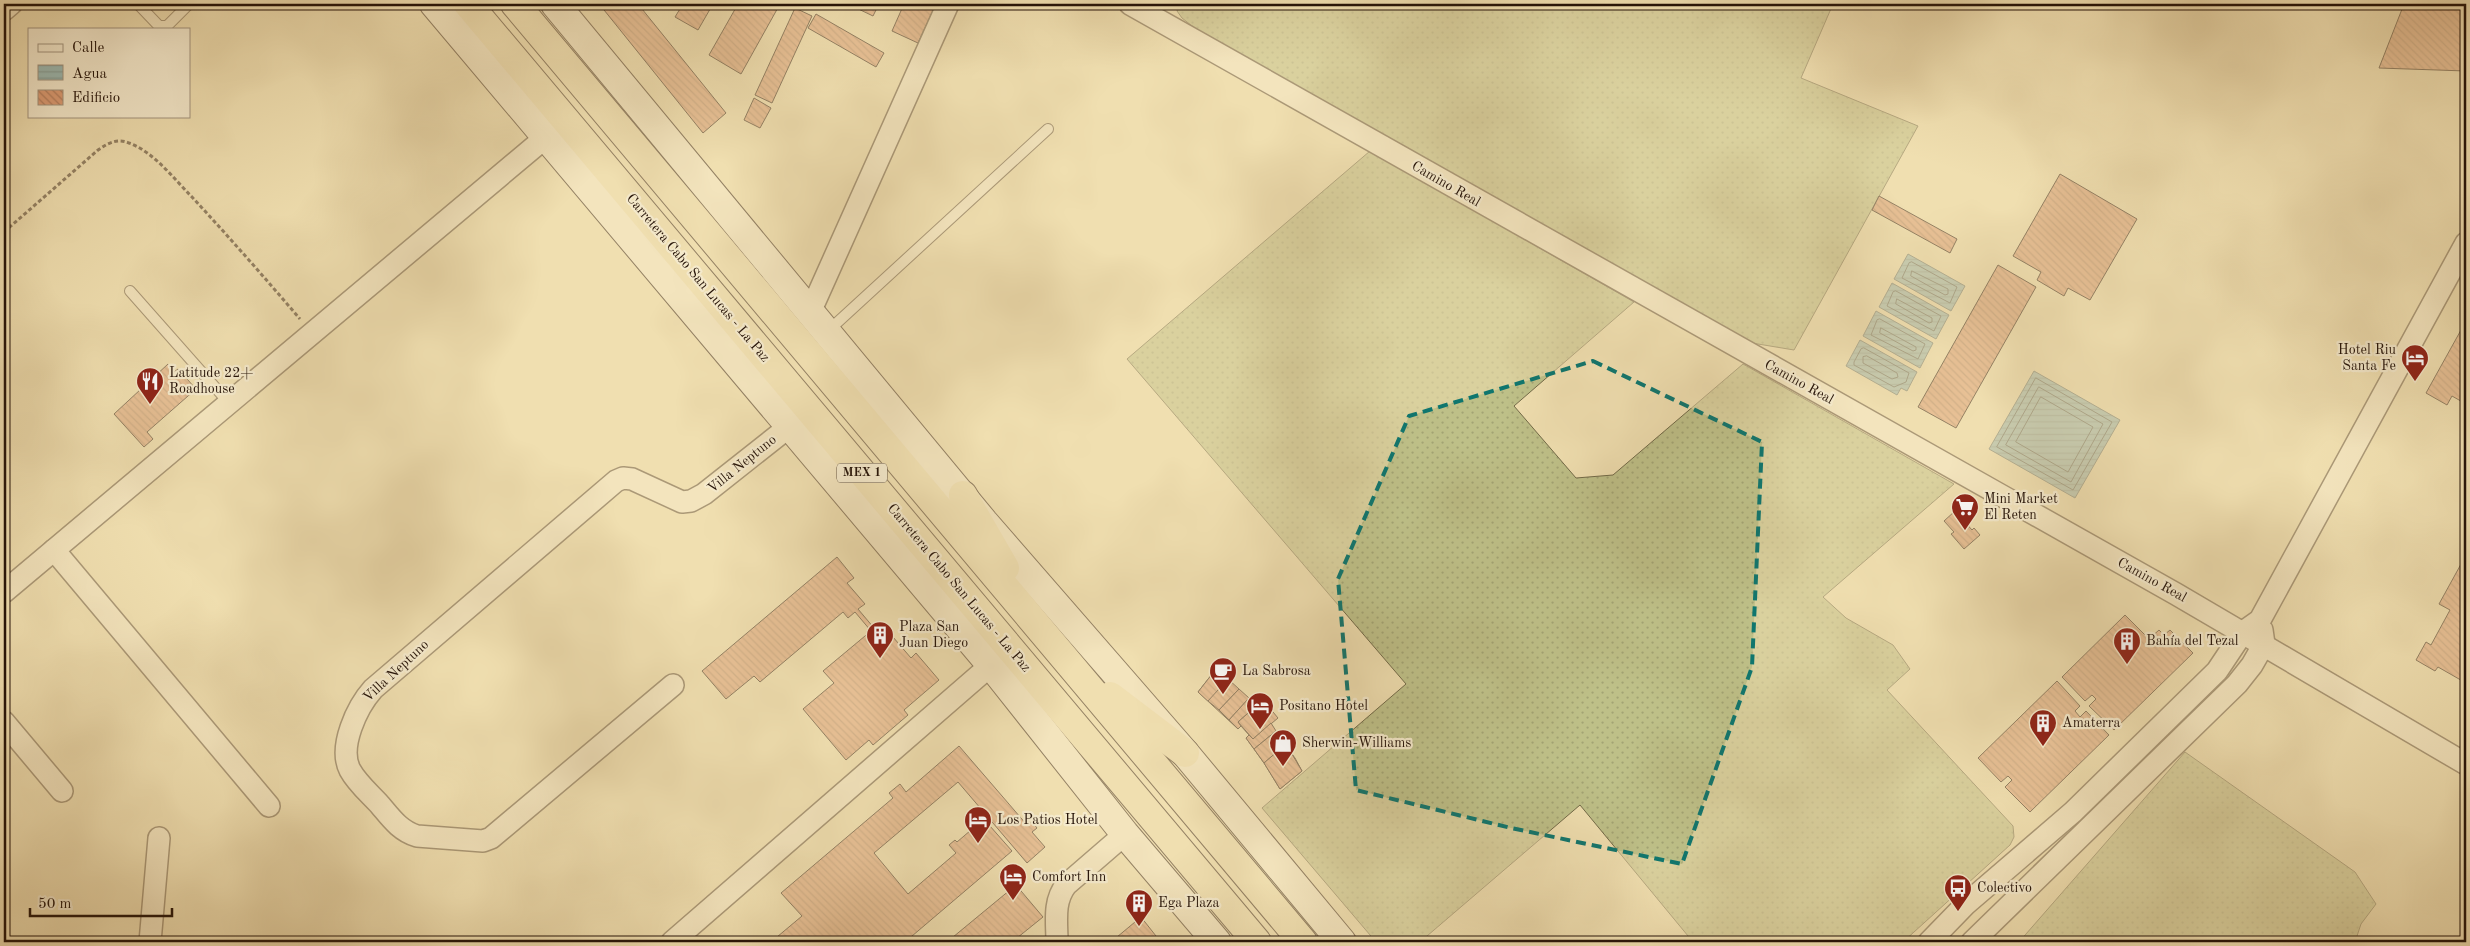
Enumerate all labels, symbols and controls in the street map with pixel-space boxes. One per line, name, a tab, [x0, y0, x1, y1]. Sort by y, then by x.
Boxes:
legend	[28, 28, 190, 118]
text: Calle	[72, 41, 105, 56]
text: Agua	[72, 67, 108, 82]
text: Edificio	[72, 91, 120, 106]
street label: Camino Real	[1409, 159, 1483, 209]
street label: Carretera Cabo San Lucas - La Paz	[624, 191, 772, 365]
place label: Hotel Riu Santa Fe	[2338, 343, 2397, 373]
hotel icon: Hotel Riu Santa Fe	[2400, 343, 2430, 382]
street label: Camino Real	[1762, 357, 1836, 407]
restaurant icon: Latitude 22+ Roadhouse	[135, 366, 165, 405]
place label: Latitude 22+ Roadhouse	[169, 366, 253, 396]
street label: Villa Neptuno	[705, 432, 779, 496]
road number: MEX 1	[837, 463, 887, 482]
supermarket icon: Mini Market El Reten	[1950, 492, 1980, 531]
place label: Mini Market El Reten	[1984, 492, 2058, 522]
street label: Carretera Cabo San Lucas - La Paz	[885, 501, 1033, 675]
street label: Camino Real	[2115, 555, 2189, 605]
building icon: Plaza San Juan Diego	[865, 620, 895, 659]
place label: Plaza San Juan Diego	[899, 620, 968, 650]
building icon: Bahía del Tezal	[2112, 626, 2142, 665]
place label: Bahía del Tezal	[2146, 634, 2239, 648]
street label: Villa Neptuno	[361, 637, 431, 705]
cafe icon: La Sabrosa	[1208, 656, 1238, 695]
place label: La Sabrosa	[1242, 664, 1311, 678]
hotel icon: Positano Hotel	[1245, 691, 1275, 730]
place label: Positano Hotel	[1279, 699, 1368, 713]
building icon: Amaterra	[2028, 708, 2058, 747]
place label: Amaterra	[2062, 716, 2121, 730]
shop icon: Sherwin-Williams	[1268, 728, 1298, 767]
place label: Sherwin-Williams	[1302, 736, 1411, 750]
hotel icon: Los Patios Hotel	[963, 805, 993, 844]
place label: Los Patios Hotel	[997, 813, 1098, 827]
hotel icon: Comfort Inn	[998, 862, 1028, 901]
place label: Comfort Inn	[1032, 870, 1107, 884]
bus stop icon: Colectivo	[1943, 873, 1973, 912]
place label: Colectivo	[1977, 881, 2032, 895]
scale bar	[30, 886, 172, 918]
building icon: Ega Plaza	[1124, 888, 1154, 927]
place label: Ega Plaza	[1158, 896, 1219, 910]
text: 50 m	[38, 897, 72, 912]

